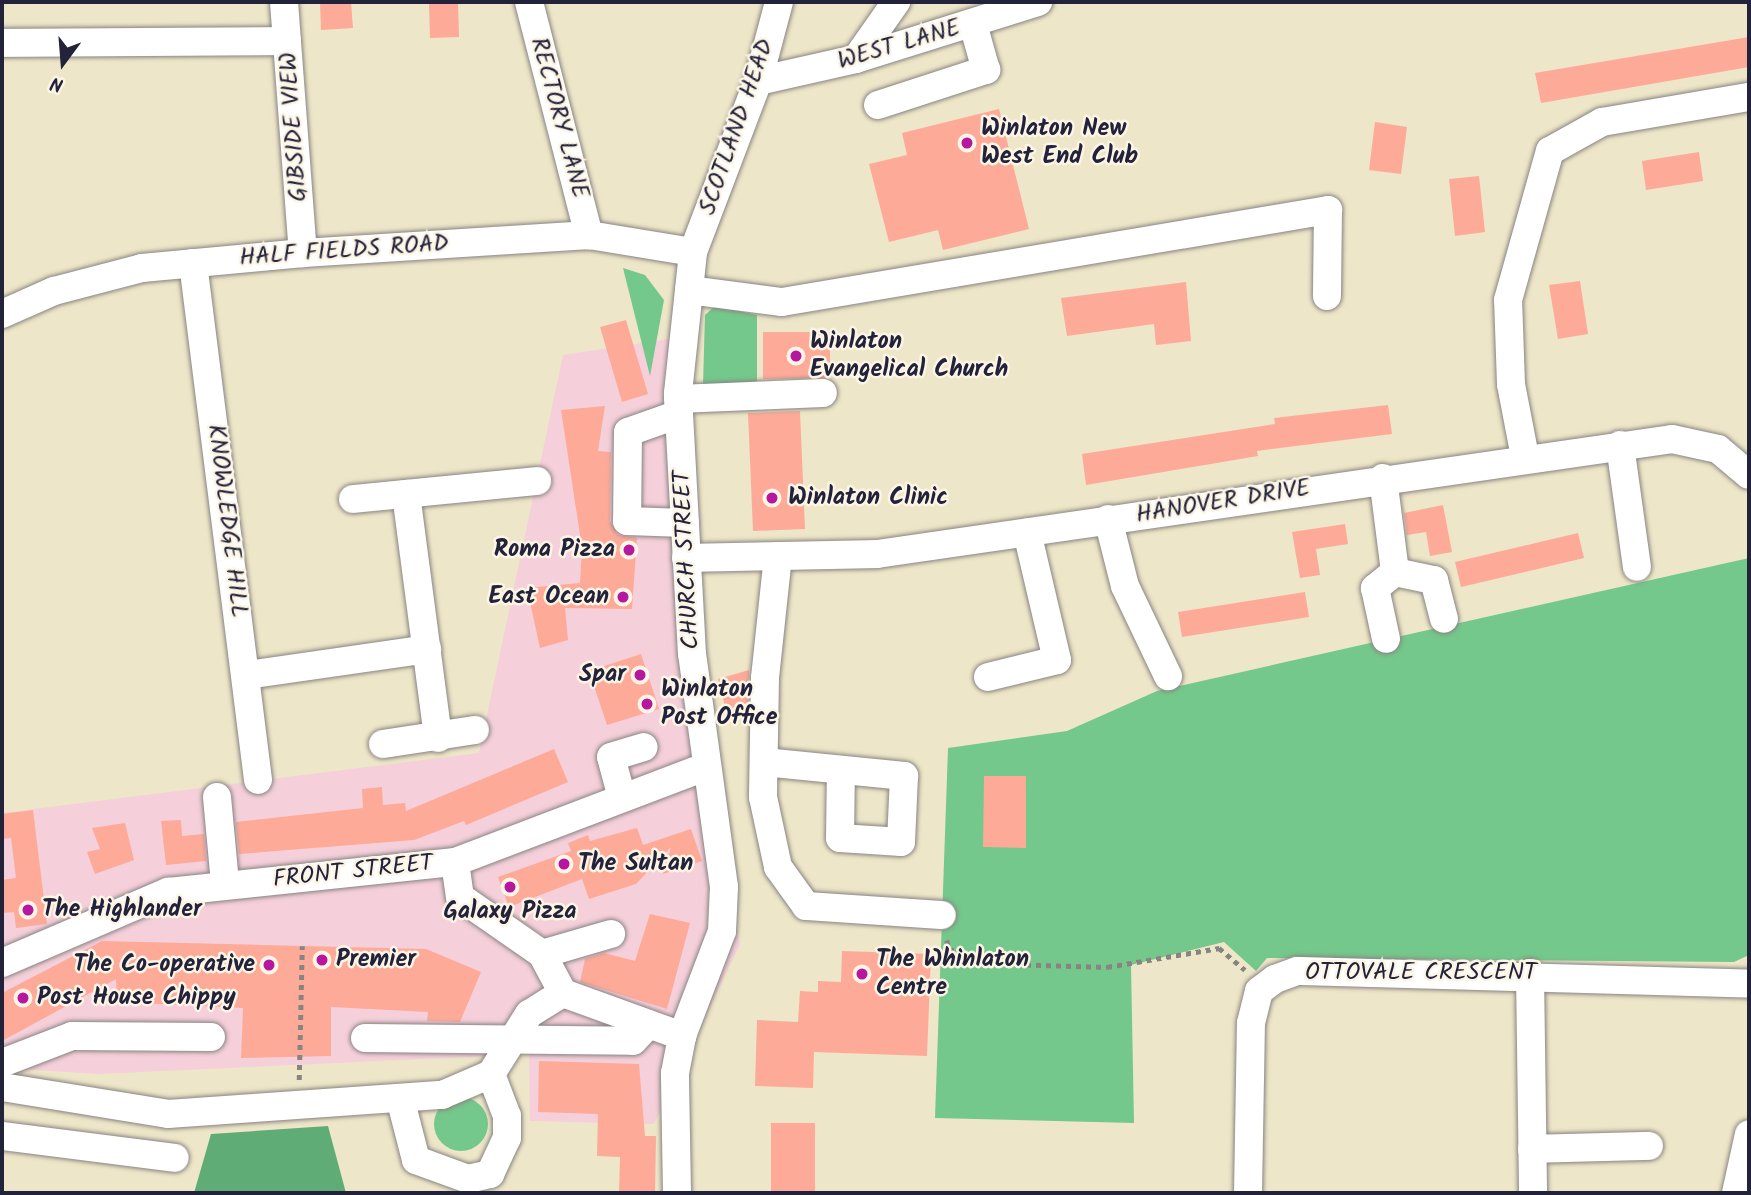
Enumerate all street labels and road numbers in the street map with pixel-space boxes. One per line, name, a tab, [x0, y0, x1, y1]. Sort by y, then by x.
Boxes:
street label: WEST LANE	[834, 14, 964, 76]
street label: RECTORY LANE	[524, 34, 594, 202]
street label: SCOTLAND HEAD	[693, 35, 781, 219]
street label: GIBSIDE VIEW	[274, 51, 314, 203]
street label: HALF FIELDS ROAD	[238, 229, 450, 273]
street label: KNOWLEDGE HILL	[201, 423, 253, 619]
street label: CHURCH STREET	[668, 470, 706, 650]
street label: HANOVER DRIVE	[1134, 474, 1312, 530]
street label: FRONT STREET	[272, 849, 434, 895]
street label: OTTOVALE CRESCENT	[1305, 959, 1537, 987]

